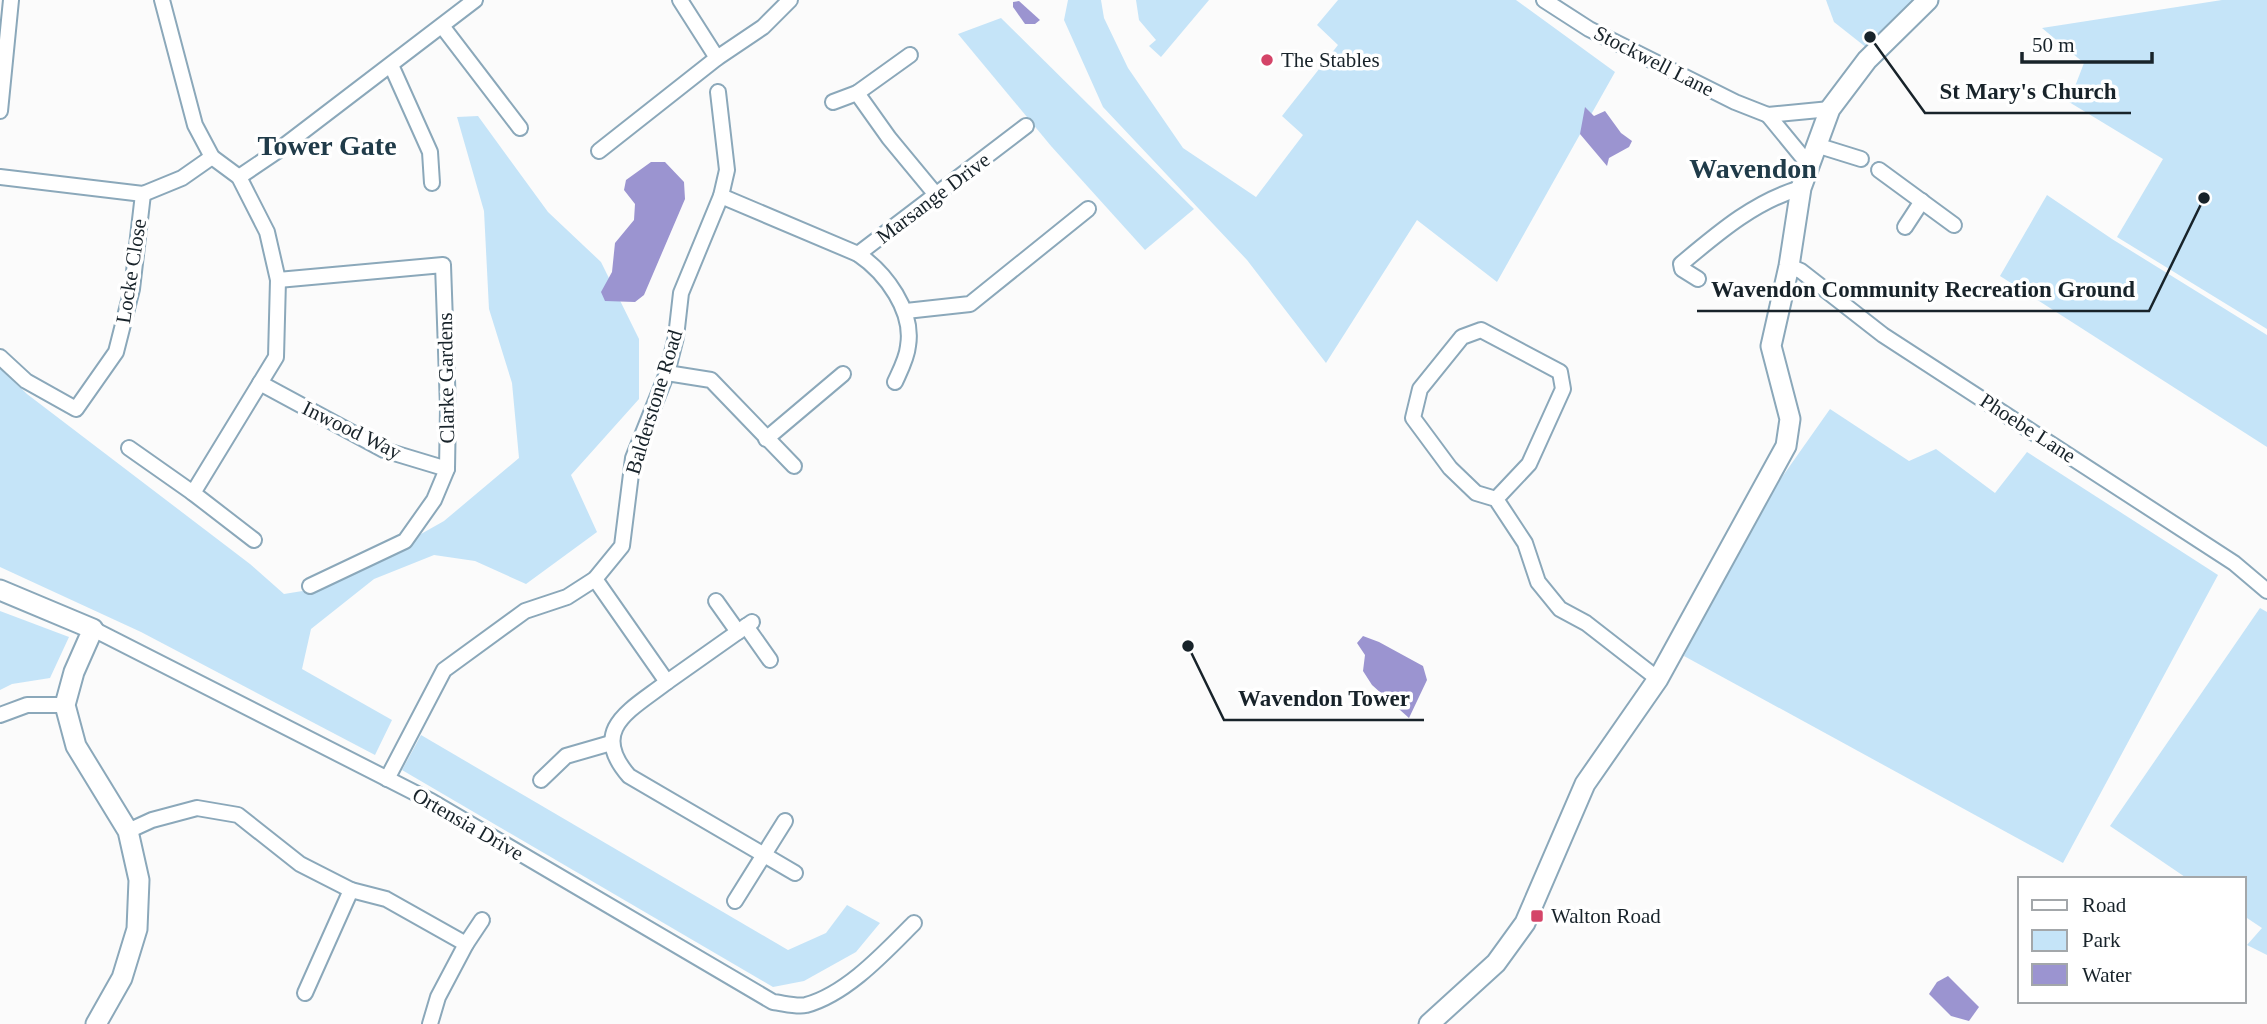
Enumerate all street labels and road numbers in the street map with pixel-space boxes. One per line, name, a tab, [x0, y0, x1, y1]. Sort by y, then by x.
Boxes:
street label: Stockwell Lane	[1590, 21, 1718, 101]
street label: Marsange Drive	[872, 148, 994, 248]
street label: Locke Close	[111, 217, 151, 325]
street label: Clarke Gardens	[433, 312, 459, 444]
street label: Balderstone Road	[621, 326, 688, 477]
street label: Phoebe Lane	[1976, 388, 2080, 468]
street label: Inwood Way	[299, 396, 406, 464]
street label: Ortensia Drive	[408, 783, 528, 865]

